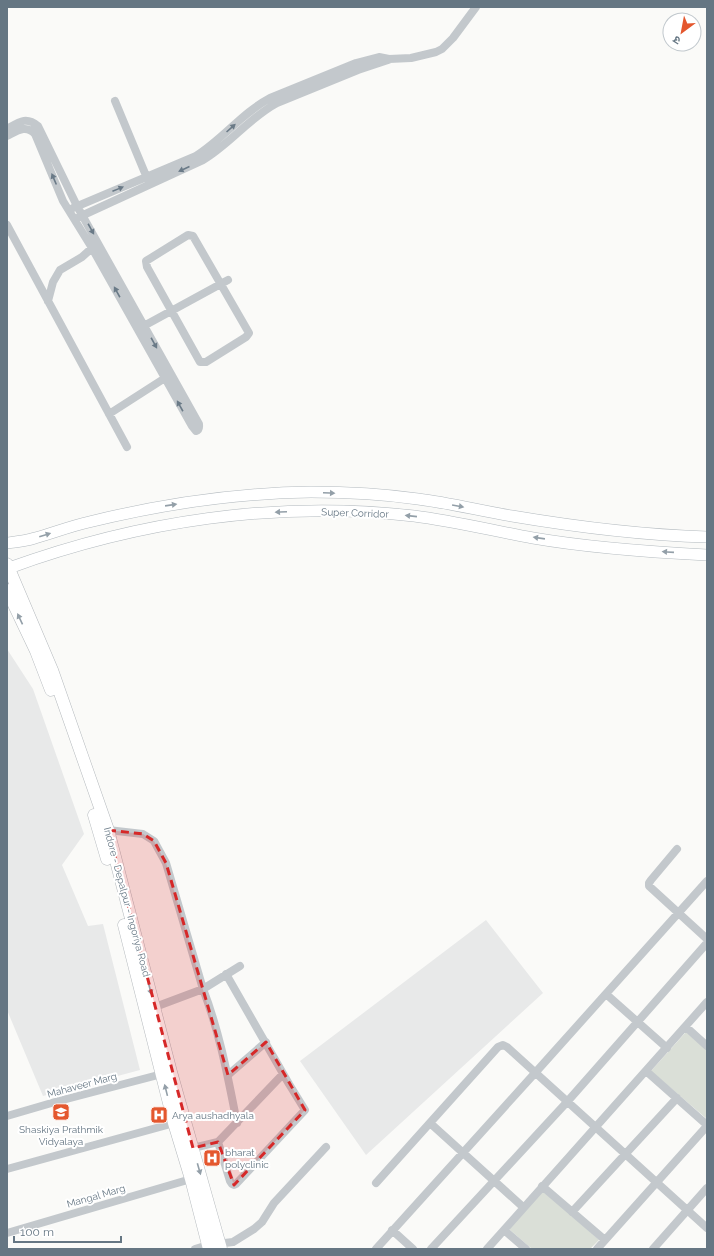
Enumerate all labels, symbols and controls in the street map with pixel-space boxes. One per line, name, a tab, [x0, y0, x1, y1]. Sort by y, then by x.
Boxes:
north arrow	[662, 12, 702, 52]
text: उ	[670, 33, 683, 47]
one-way arrow	[226, 123, 236, 133]
one-way arrow	[178, 166, 190, 172]
one-way arrow	[51, 173, 57, 184]
one-way arrow	[112, 186, 124, 192]
one-way arrow	[87, 223, 94, 235]
one-way arrow	[113, 286, 120, 298]
one-way arrow	[150, 337, 157, 349]
one-way arrow	[177, 400, 184, 412]
one-way arrow	[323, 490, 336, 496]
one-way arrow	[165, 502, 177, 508]
one-way arrow	[452, 503, 464, 509]
street label: Super Corridor	[321, 506, 389, 520]
one-way arrow	[275, 509, 287, 516]
one-way arrow	[405, 513, 417, 519]
one-way arrow	[39, 532, 51, 538]
one-way arrow	[533, 535, 545, 541]
one-way arrow	[662, 549, 674, 556]
one-way arrow	[17, 612, 23, 624]
street label: Indore - Depalpur - Ingoriya Road	[102, 826, 152, 978]
one-way arrow	[147, 984, 153, 996]
street label: Mahaveer Marg	[46, 1070, 118, 1100]
one-way arrow	[162, 1084, 168, 1096]
school or university icon: Shaskiya Prathmik Vidyalaya	[51, 1102, 71, 1122]
hospital icon: Arya aushadhyala	[149, 1105, 169, 1125]
place label: Arya aushadhyala	[172, 1110, 254, 1121]
place label: Shaskiya Prathmik Vidyalaya	[19, 1124, 104, 1147]
place label: bharat polyclinic	[225, 1147, 269, 1170]
hospital icon: bharat polyclinic	[202, 1148, 222, 1168]
one-way arrow	[196, 1163, 202, 1175]
street label: Mangal Marg	[65, 1182, 127, 1210]
scale bar	[14, 1218, 121, 1244]
text: 100 m	[20, 1225, 54, 1239]

